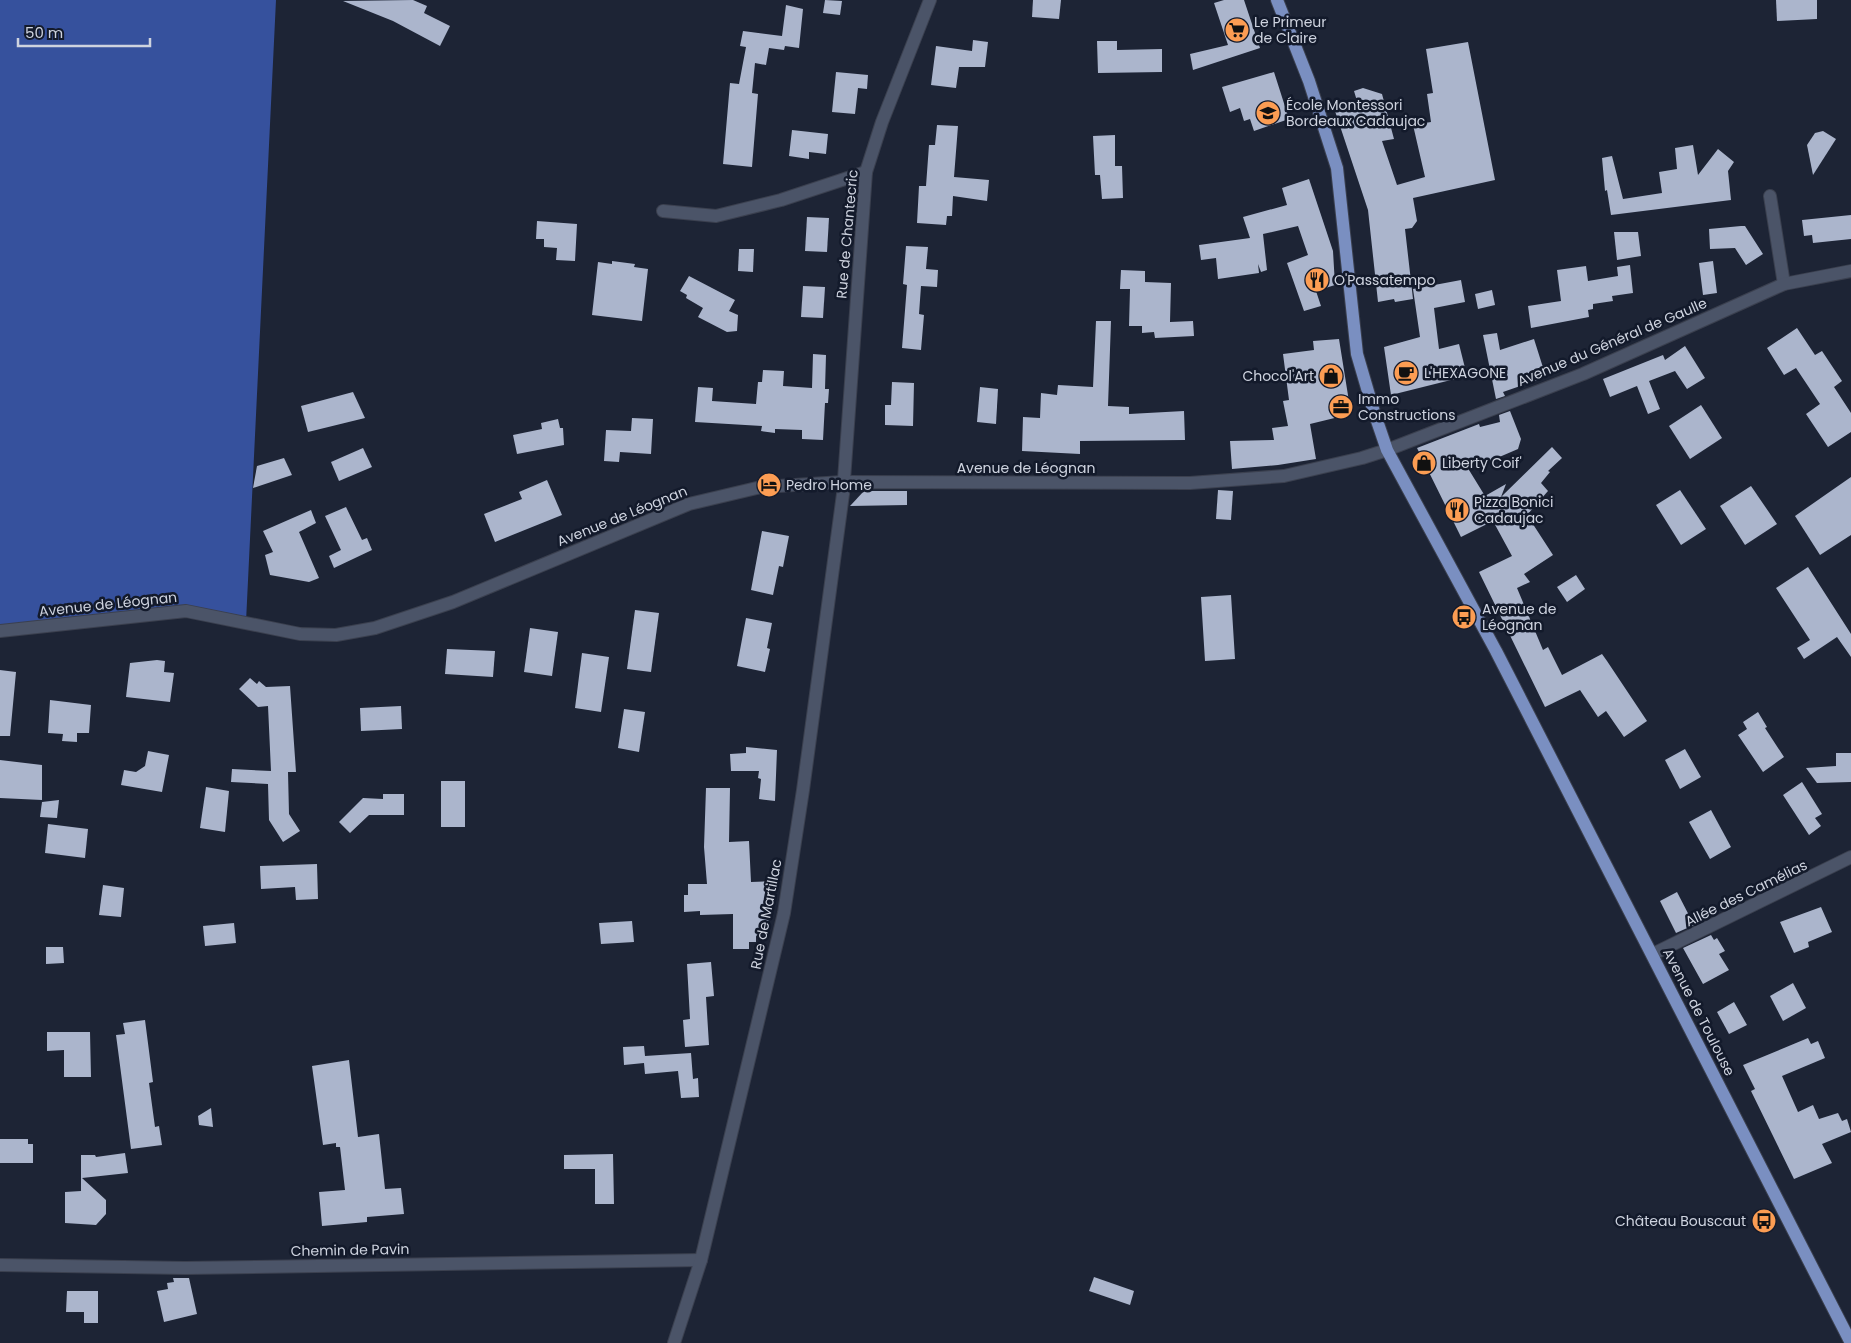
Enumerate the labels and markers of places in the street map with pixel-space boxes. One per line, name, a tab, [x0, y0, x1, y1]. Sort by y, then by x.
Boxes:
place label: Le Primeur de Claire	[1254, 12, 1327, 48]
supermarket icon: Le Primeur de Claire	[1224, 17, 1250, 43]
place label: École Montessori Bordeaux Cadaujac	[1286, 95, 1425, 131]
school or university icon: École Montessori Bordeaux Cadaujac	[1255, 100, 1281, 126]
restaurant icon: O'Passatempo	[1304, 267, 1330, 293]
place label: O'Passatempo	[1334, 270, 1436, 290]
cafe icon: L'HEXAGONE	[1393, 360, 1419, 386]
shop icon: Chocol'Art	[1318, 363, 1344, 389]
place label: L'HEXAGONE	[1424, 363, 1506, 383]
place label: Chocol'Art	[1242, 366, 1314, 386]
place label: Immo Constructions	[1358, 389, 1456, 425]
office icon: Immo Constructions	[1328, 394, 1354, 420]
shop icon: Liberty Coif'	[1411, 450, 1437, 476]
place label: Liberty Coif'	[1442, 453, 1522, 473]
hotel icon: Pedro Home	[756, 472, 782, 498]
place label: Pedro Home	[786, 475, 872, 495]
place label: Pizza Bonici Cadaujac	[1474, 492, 1553, 528]
restaurant icon: Pizza Bonici Cadaujac	[1444, 497, 1470, 523]
place label: Avenue de Léognan	[1482, 599, 1557, 635]
bus stop icon: Avenue de Léognan	[1451, 604, 1477, 630]
bus stop icon: Château Bouscaut	[1751, 1208, 1777, 1234]
place label: Château Bouscaut	[1615, 1211, 1746, 1231]

